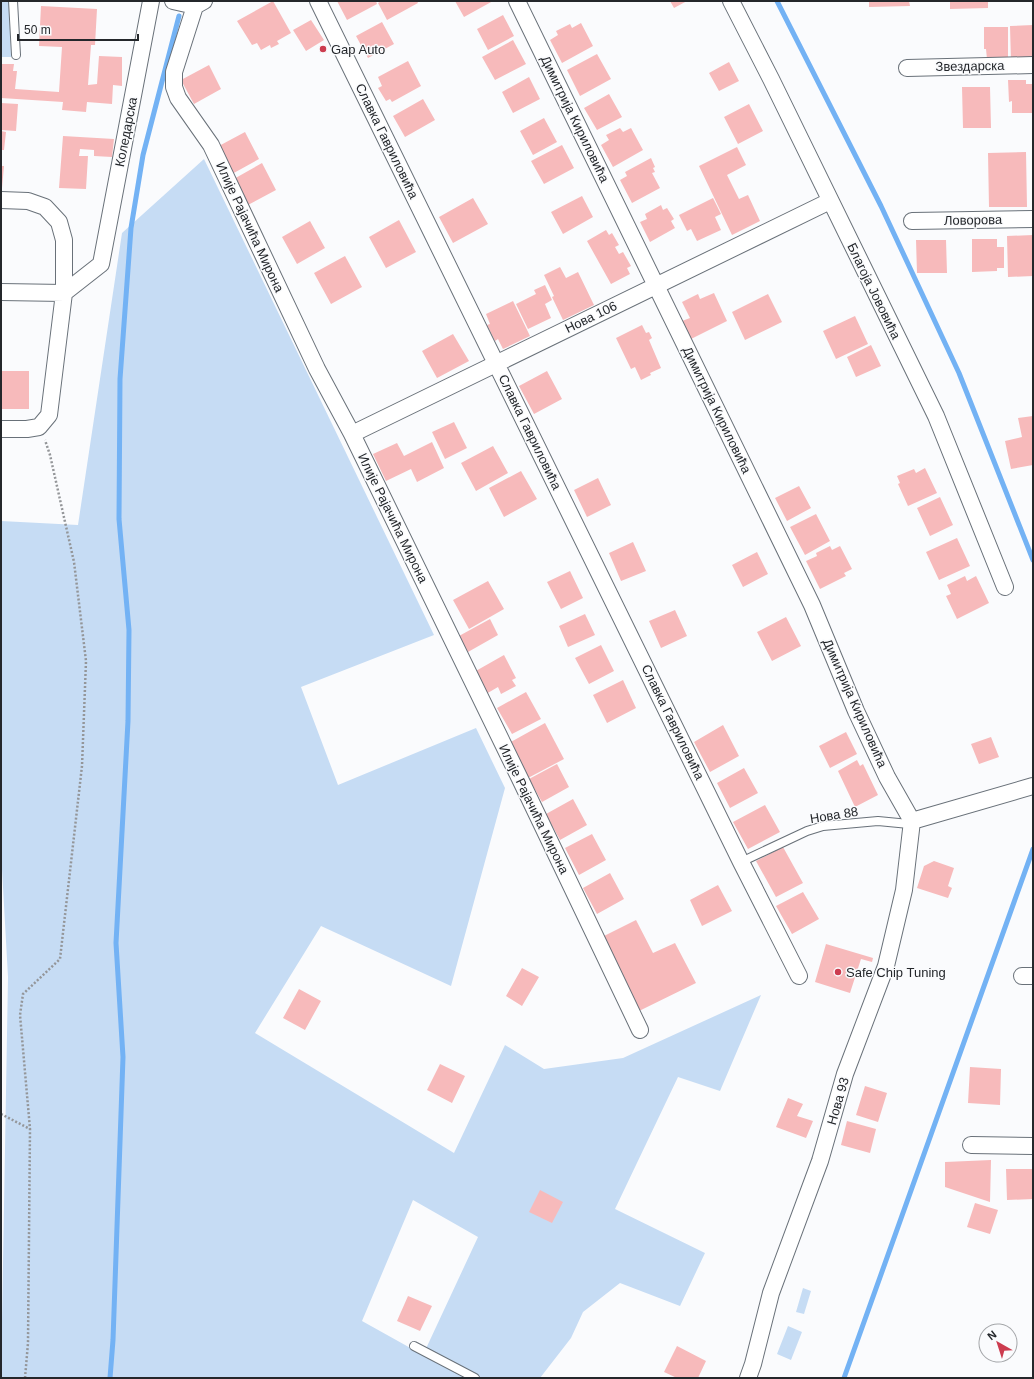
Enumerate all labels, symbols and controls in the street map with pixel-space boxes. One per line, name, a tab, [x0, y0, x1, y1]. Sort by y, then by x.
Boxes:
scale bar	[18, 16, 138, 42]
text: 50 m	[24, 23, 51, 37]
place label: Gap Auto	[331, 42, 385, 57]
marker: Gap Auto	[318, 44, 328, 54]
street label: Димитрија Кириловића	[538, 53, 613, 186]
street label: Звездарска	[935, 58, 1005, 74]
street label: Славка Гавриловића	[353, 81, 422, 202]
street label: Коледарска	[112, 95, 140, 168]
street label: Илије Рајачића Мирона	[213, 159, 287, 295]
street label: Ловорова	[944, 212, 1003, 228]
street label: Благоја Јововића	[844, 241, 904, 342]
street label: Нова 106	[563, 298, 619, 336]
street label: Димитрија Кириловића	[680, 344, 755, 477]
street label: Славка Гавриловића	[496, 372, 565, 493]
street label: Илије Рајачића Мирона	[355, 451, 431, 586]
street label: Димитрија Кириловића	[820, 636, 891, 770]
street label: Славка Гавриловића	[639, 662, 708, 783]
street label: Илије Рајачића Мирона	[496, 742, 572, 877]
street label: Нова 88	[809, 804, 859, 826]
place label: Safe Chip Tuning	[846, 965, 946, 980]
marker: Safe Chip Tuning	[833, 967, 843, 977]
street label: Нова 93	[824, 1076, 852, 1126]
north arrow	[978, 1323, 1018, 1363]
text: N	[985, 1328, 999, 1342]

